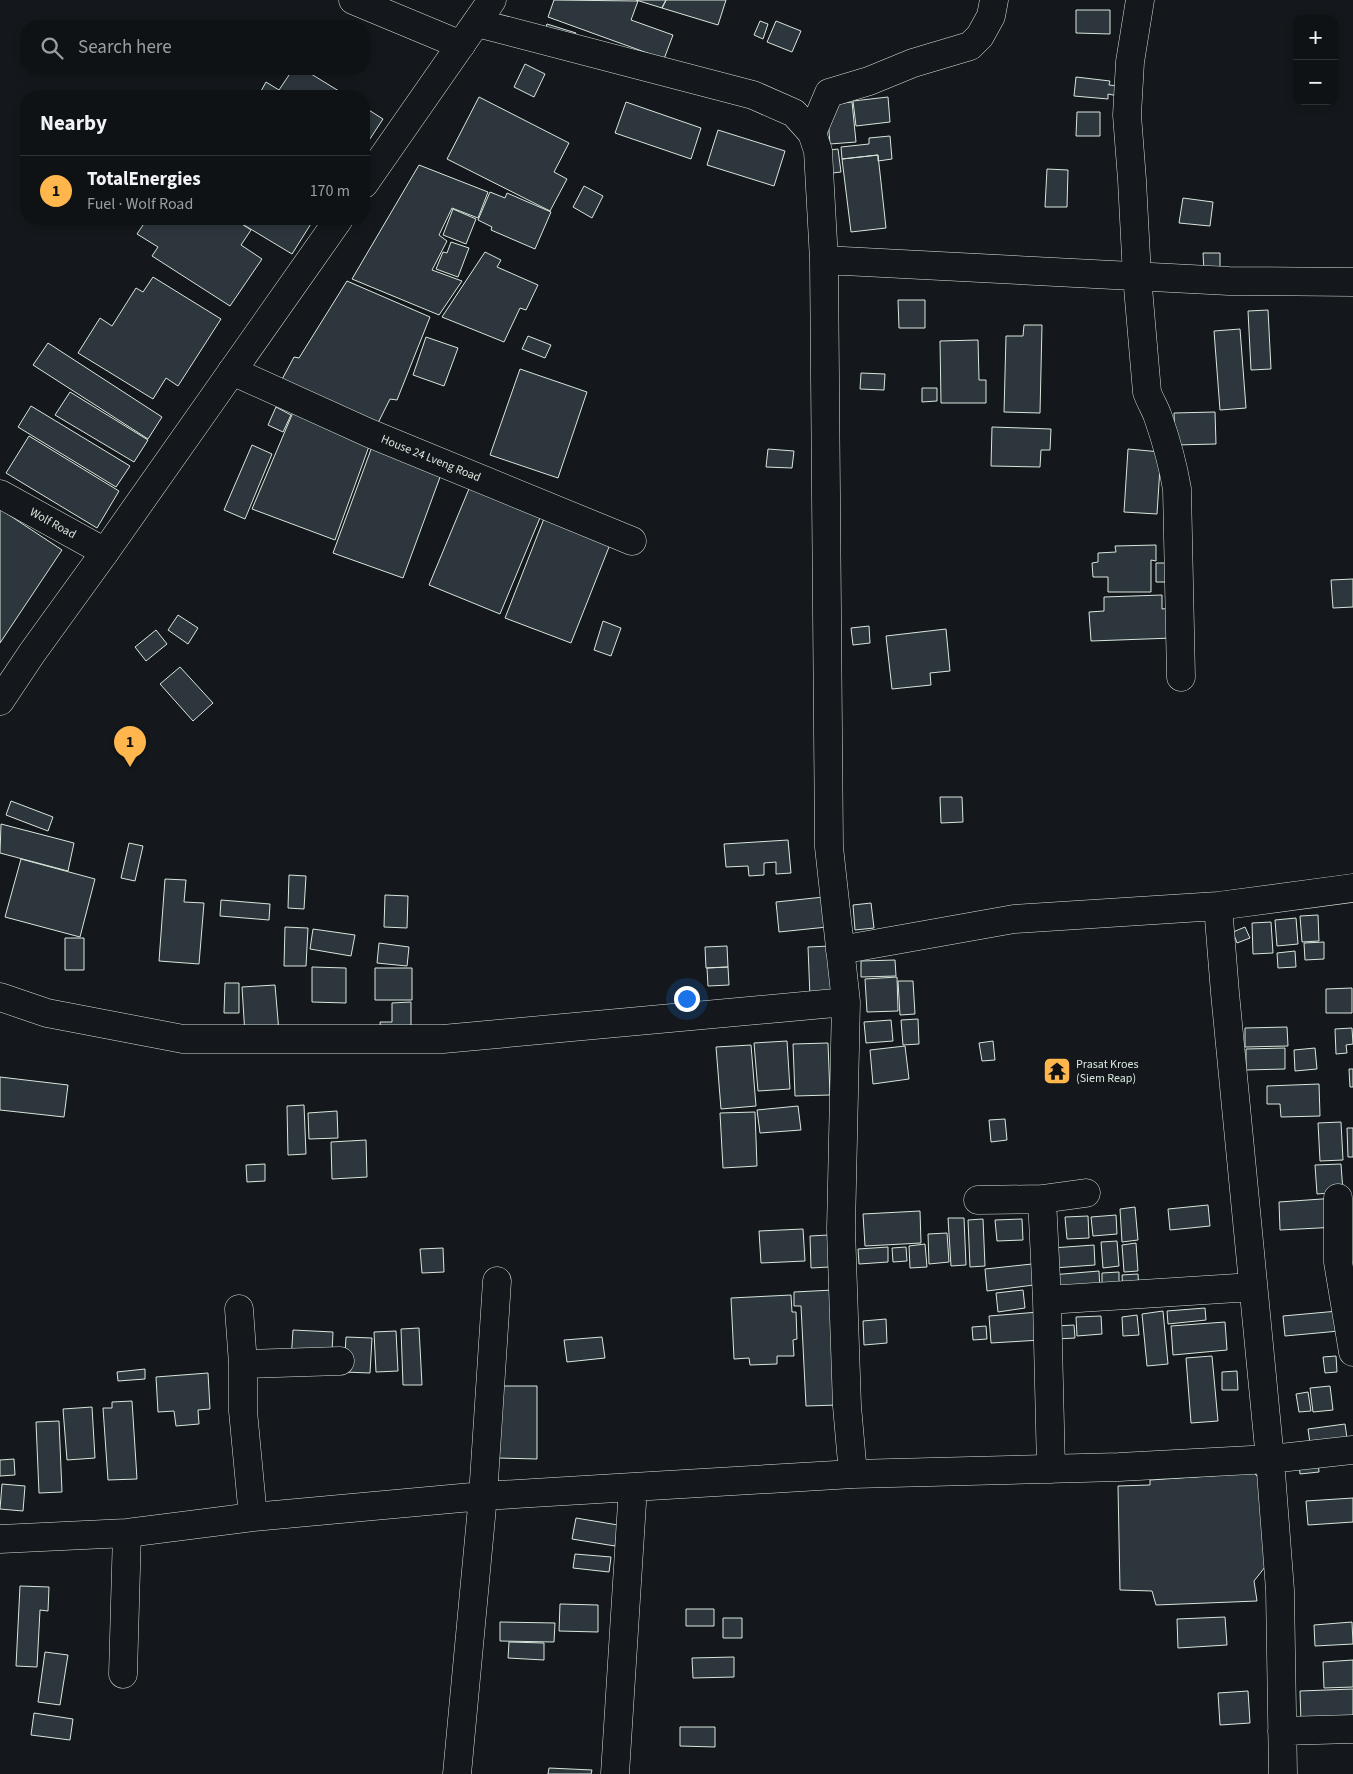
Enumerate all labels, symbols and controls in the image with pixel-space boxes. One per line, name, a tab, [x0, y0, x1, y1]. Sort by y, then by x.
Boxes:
map controls	[1293, 15, 1338, 105]
button: +	[1293, 15, 1338, 60]
search box	[20, 20, 370, 75]
icon: search	[38, 34, 66, 62]
text: Search here	[78, 34, 172, 61]
button: −	[1293, 60, 1338, 105]
text: Nearby	[40, 108, 107, 138]
text: TotalEnergies	[87, 166, 201, 193]
text: 1	[52, 180, 60, 202]
text: 170 m	[310, 180, 350, 202]
text: Fuel · Wolf Road	[87, 193, 193, 215]
street label: House 24 Lveng Road	[378, 431, 483, 486]
street label: Wolf Road	[26, 504, 79, 543]
pin: 1	[114, 726, 146, 767]
your location	[674, 986, 700, 1012]
temple icon: Prasat Kroes (Siem Reap)	[1042, 1056, 1072, 1086]
place label: Prasat Kroes (Siem Reap)	[1076, 1056, 1139, 1087]

